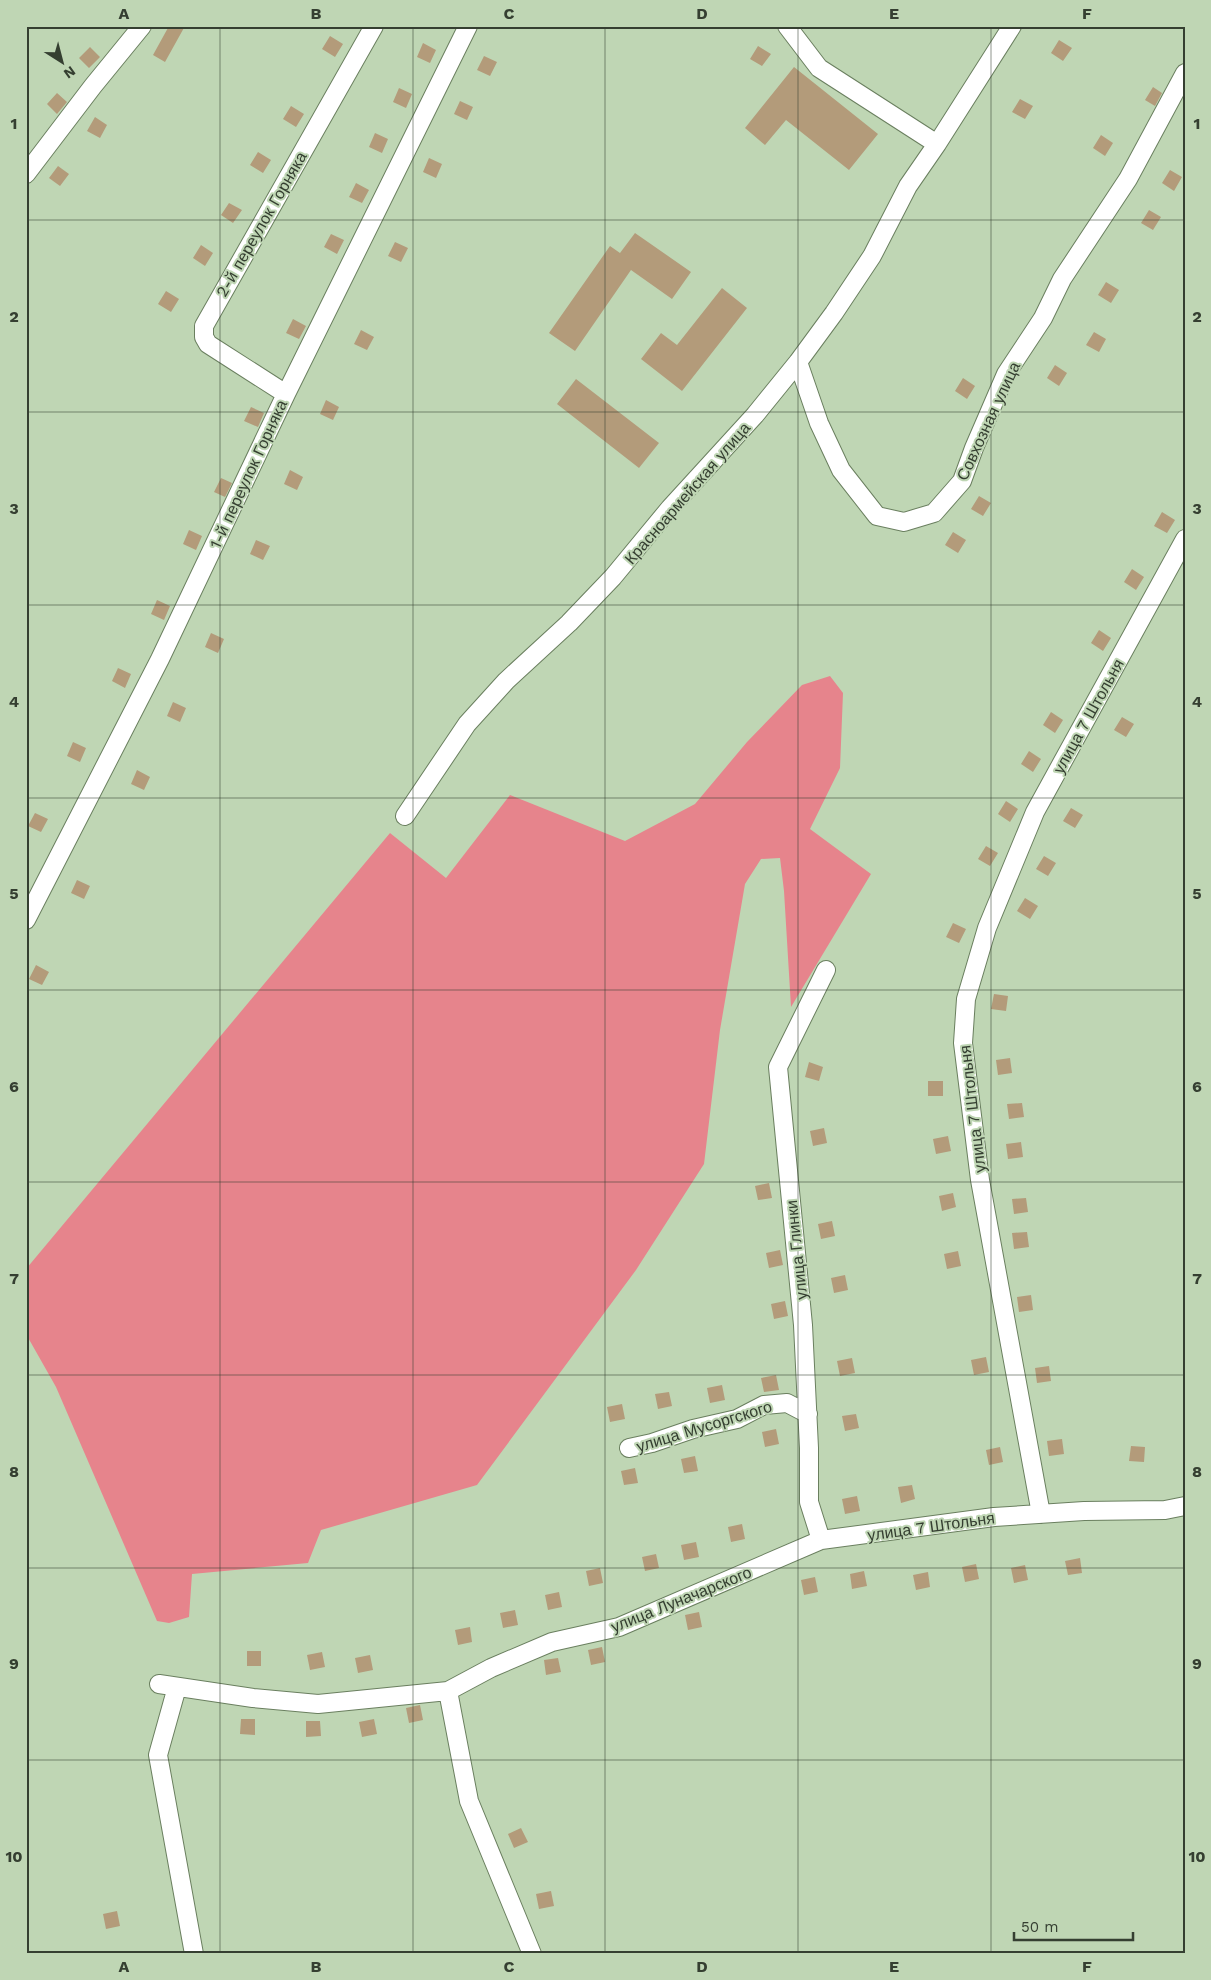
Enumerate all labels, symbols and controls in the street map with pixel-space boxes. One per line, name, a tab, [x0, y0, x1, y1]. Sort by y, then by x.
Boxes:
text: A	[119, 4, 130, 23]
text: B	[311, 4, 322, 23]
text: C	[504, 4, 515, 23]
text: D	[696, 4, 708, 23]
text: E	[889, 4, 899, 23]
text: F	[1082, 4, 1092, 23]
north arrow	[38, 38, 88, 88]
text: N	[61, 63, 79, 82]
text: 1	[11, 114, 17, 133]
text: 1	[1194, 114, 1200, 133]
street label: 2-й переулок Горняка	[212, 148, 311, 300]
text: 2	[9, 307, 19, 326]
text: 2	[1192, 307, 1202, 326]
street label: Совхозная улица	[953, 359, 1024, 484]
street label: 1-й переулок Горняка	[206, 397, 291, 551]
street label: Красноармейская улица	[621, 418, 754, 568]
text: 3	[9, 499, 19, 518]
text: 3	[1192, 499, 1202, 518]
street label: улица 7 Штольня	[1049, 656, 1128, 777]
text: 4	[9, 692, 19, 711]
text: 4	[1192, 692, 1202, 711]
text: 5	[9, 884, 19, 903]
text: 5	[1192, 884, 1202, 903]
street label: улица 7 Штольня	[955, 1044, 990, 1174]
text: 6	[9, 1077, 19, 1096]
text: 6	[1192, 1077, 1202, 1096]
street label: улица Глинки	[782, 1199, 811, 1301]
text: 7	[9, 1269, 19, 1288]
text: 7	[1192, 1269, 1202, 1288]
street label: улица Мусоргского	[634, 1397, 774, 1456]
text: 8	[9, 1462, 19, 1481]
text: 8	[1192, 1462, 1202, 1481]
street label: улица 7 Штольня	[866, 1508, 996, 1545]
street label: улица Луначарского	[608, 1563, 754, 1636]
text: 9	[9, 1654, 19, 1673]
text: 9	[1192, 1654, 1202, 1673]
text: 10	[5, 1847, 23, 1866]
text: 10	[1188, 1847, 1206, 1866]
scale bar	[1014, 1910, 1132, 1942]
text: 50 m	[1021, 1918, 1058, 1936]
text: A	[119, 1957, 130, 1976]
text: B	[311, 1957, 322, 1976]
text: C	[504, 1957, 515, 1976]
text: D	[696, 1957, 708, 1976]
text: E	[889, 1957, 899, 1976]
text: F	[1082, 1957, 1092, 1976]

